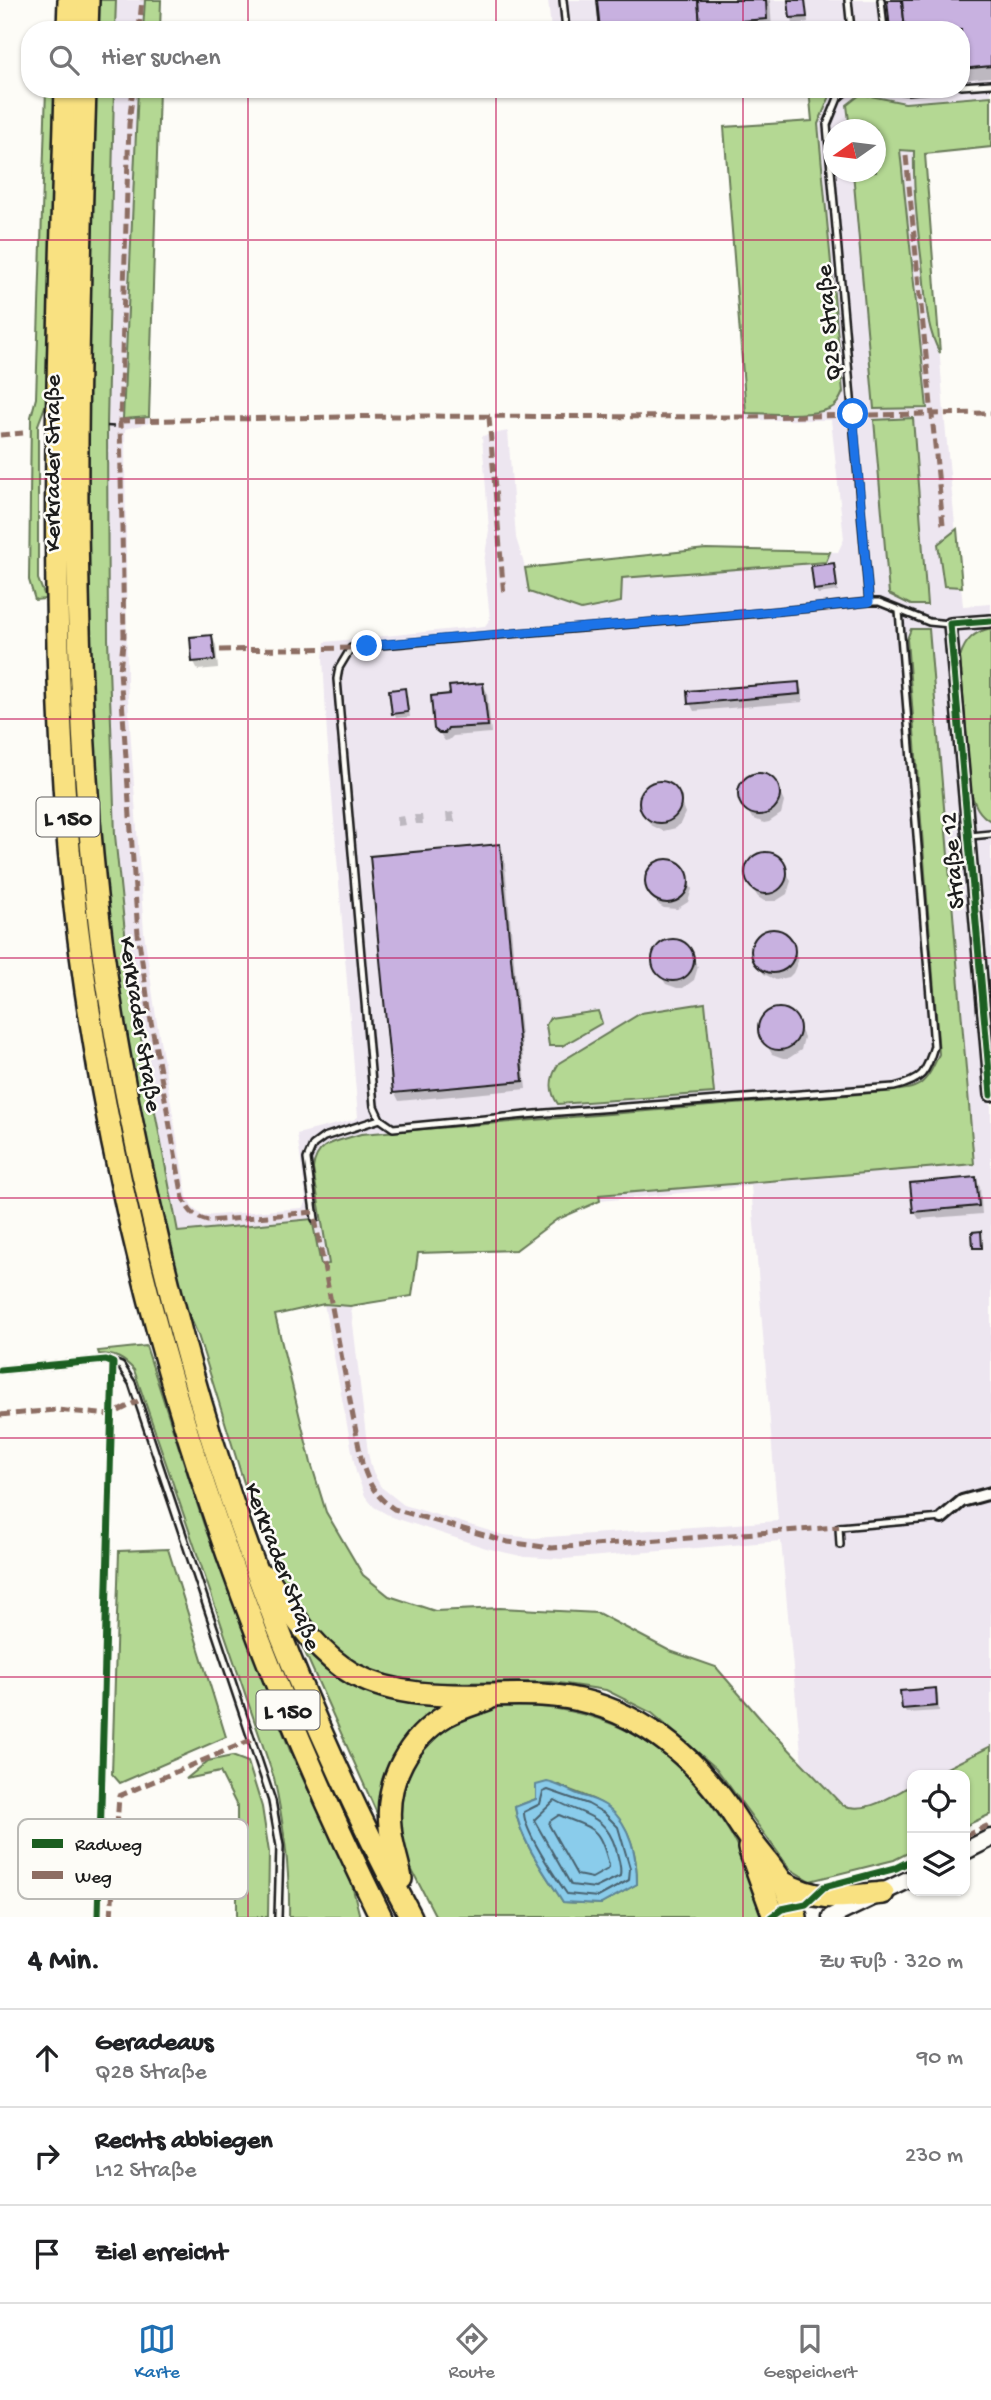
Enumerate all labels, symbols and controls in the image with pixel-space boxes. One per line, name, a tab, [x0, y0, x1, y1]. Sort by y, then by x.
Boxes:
search box	[21, 21, 970, 98]
icon: search	[45, 41, 83, 79]
text: Hier suchen	[101, 44, 221, 75]
north arrow	[823, 119, 886, 182]
street label: Q28 Straße	[811, 263, 850, 382]
street label: Kerkrader Straße	[40, 374, 69, 551]
route start	[837, 398, 868, 429]
route end	[351, 630, 382, 661]
road number: L 150	[36, 797, 100, 836]
street label: Straße 12	[936, 811, 973, 910]
street label: Kerkrader Straße	[110, 935, 167, 1115]
street label: Kerkrader Straße	[235, 1479, 326, 1656]
road number: L 150	[256, 1690, 320, 1730]
map controls	[907, 1770, 970, 1896]
button: locate	[907, 1770, 970, 1833]
legend	[18, 1819, 248, 1899]
button: layers	[907, 1833, 970, 1896]
text: Radweg	[75, 1835, 142, 1858]
text: Weg	[75, 1867, 112, 1890]
text: 4 Min.	[28, 1945, 100, 1980]
text: Zu Fuß · 320 m	[819, 1949, 963, 1976]
text: Geradeaus	[95, 2029, 213, 2060]
icon: ahead	[28, 2039, 66, 2077]
text: 90 m	[917, 2045, 963, 2072]
text: Q28 Straße	[95, 2060, 207, 2087]
text: Rechts abbiegen	[95, 2127, 273, 2158]
icon: right	[28, 2137, 66, 2175]
text: 230 m	[905, 2143, 963, 2170]
text: L12 Straße	[95, 2158, 196, 2185]
icon: arrive	[28, 2235, 66, 2273]
text: Ziel erreicht	[95, 2239, 227, 2270]
tab: Karte	[134, 2320, 180, 2385]
tab: Route	[448, 2320, 495, 2385]
tab: Gespeichert	[764, 2320, 857, 2385]

